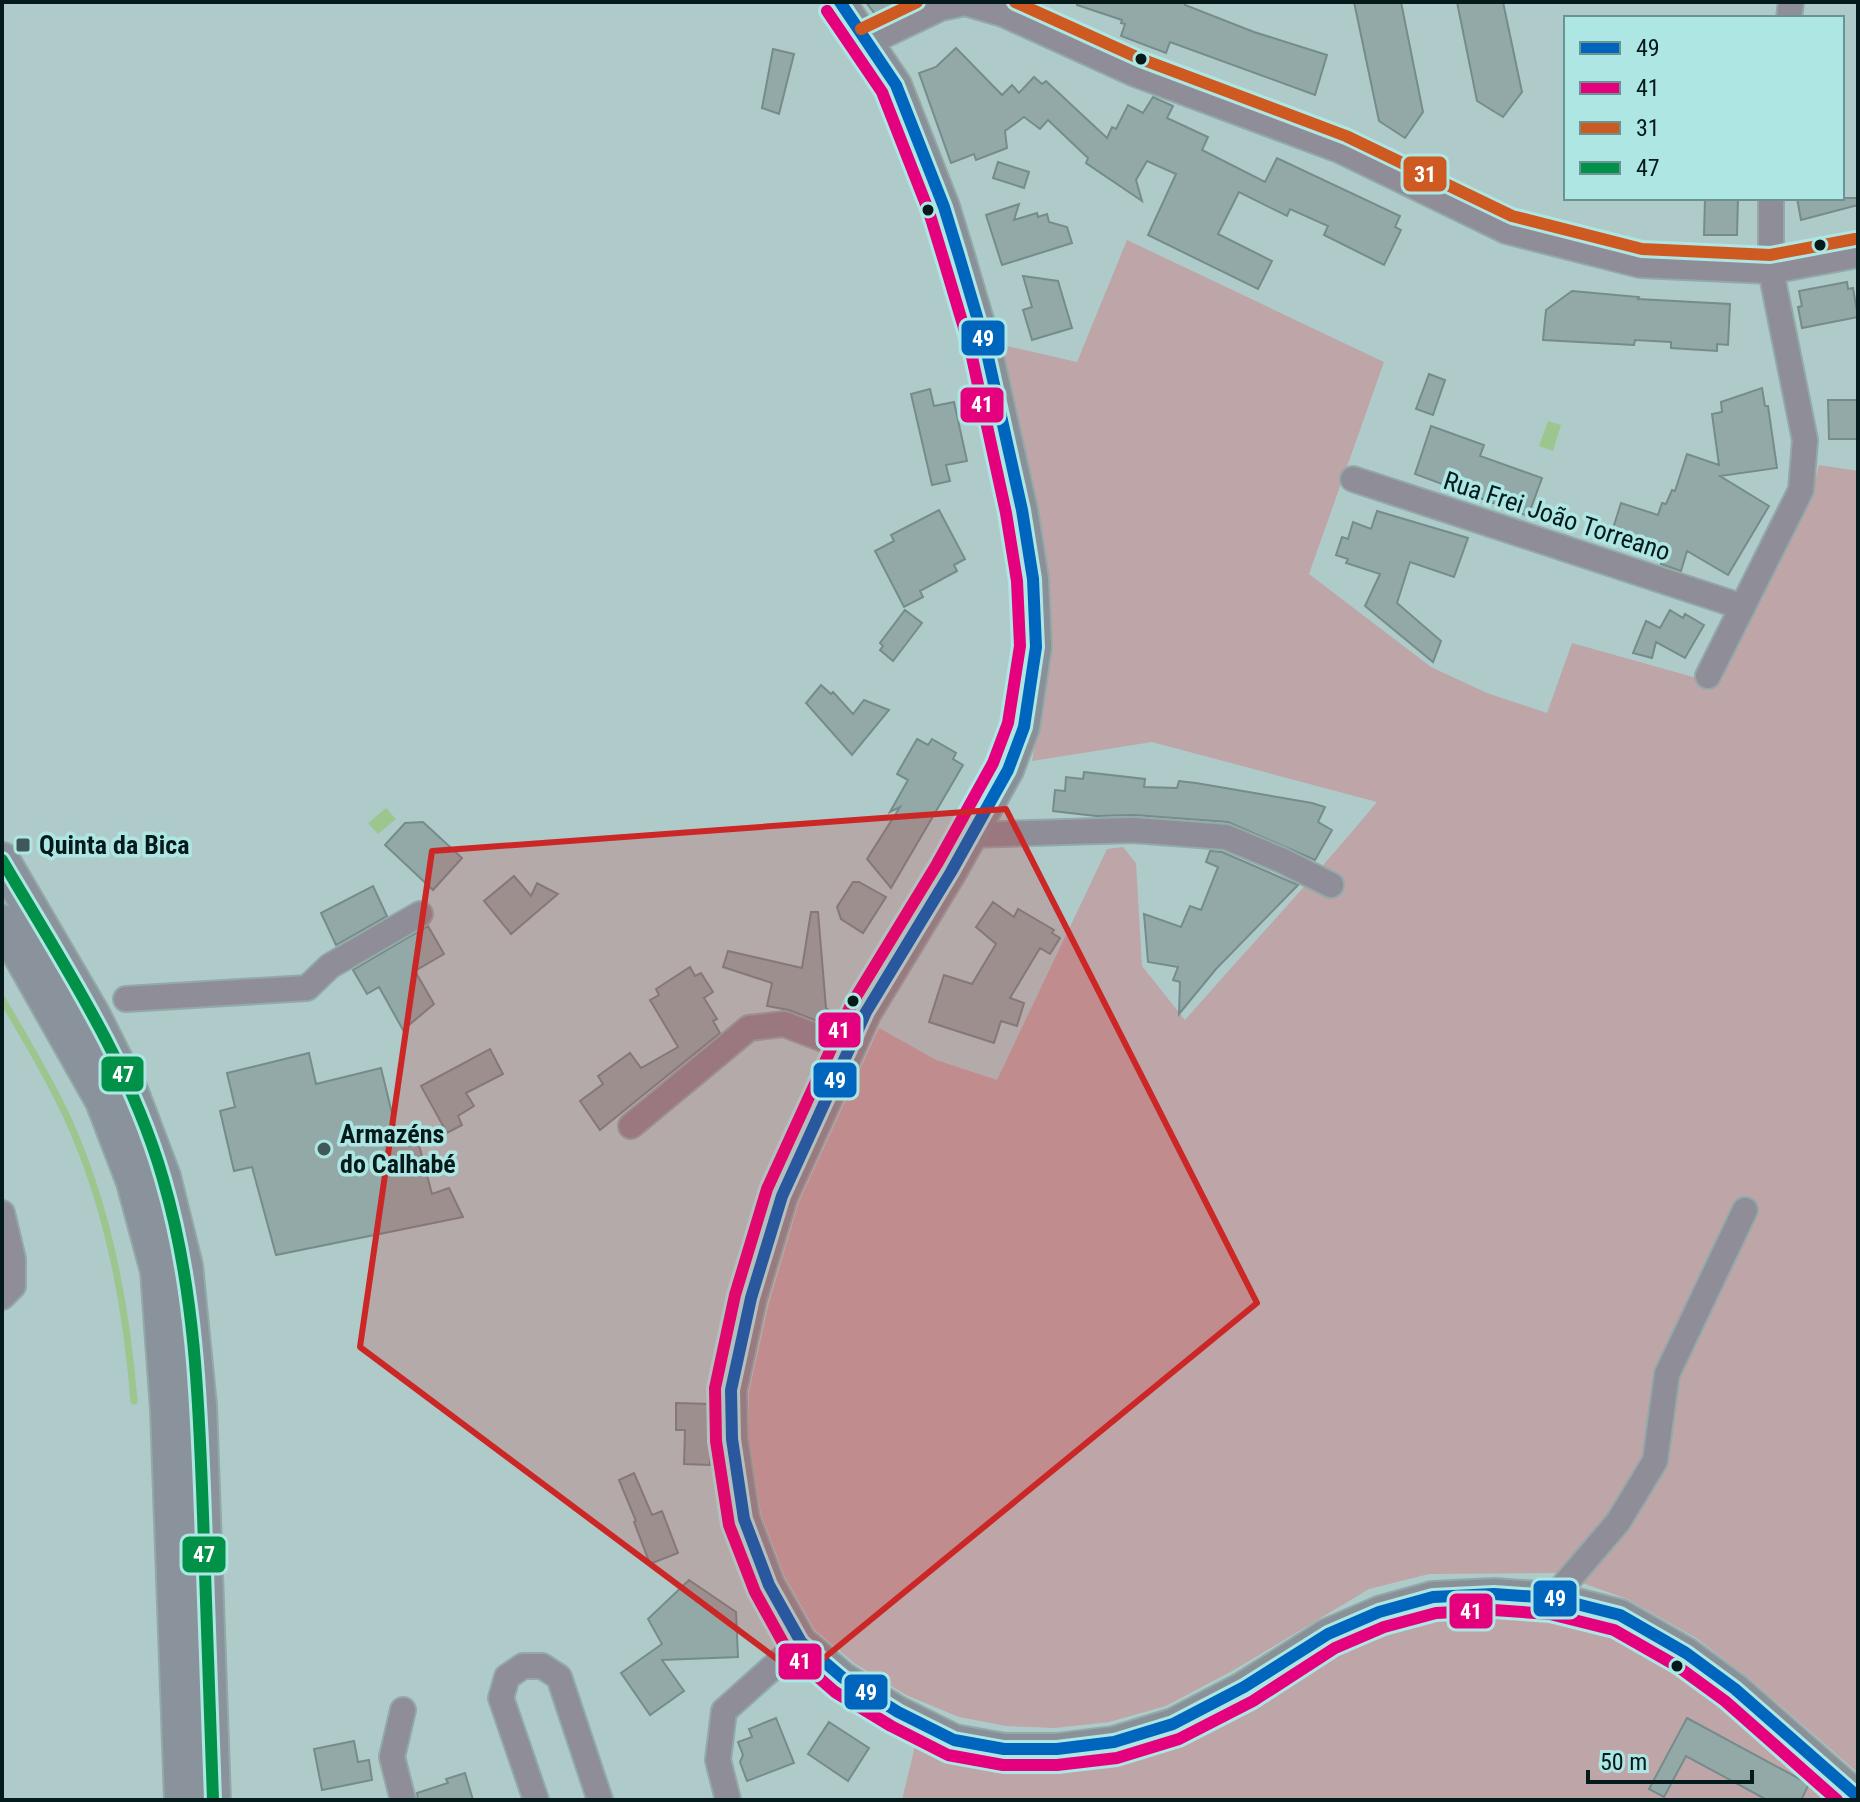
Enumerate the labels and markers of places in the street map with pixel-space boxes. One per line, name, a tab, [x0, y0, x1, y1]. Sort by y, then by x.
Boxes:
unlabelled marker	[1133, 51, 1149, 67]
unlabelled marker	[920, 202, 936, 218]
unlabelled marker	[1812, 237, 1828, 253]
place label: Quinta da Bica	[39, 830, 190, 860]
marker: Quinta da Bica	[14, 836, 32, 854]
unlabelled marker	[845, 993, 861, 1009]
place label: Armazéns do Calhabé	[340, 1119, 456, 1179]
marker: Armazéns do Calhabé	[315, 1140, 333, 1158]
unlabelled marker	[1669, 1658, 1685, 1674]

